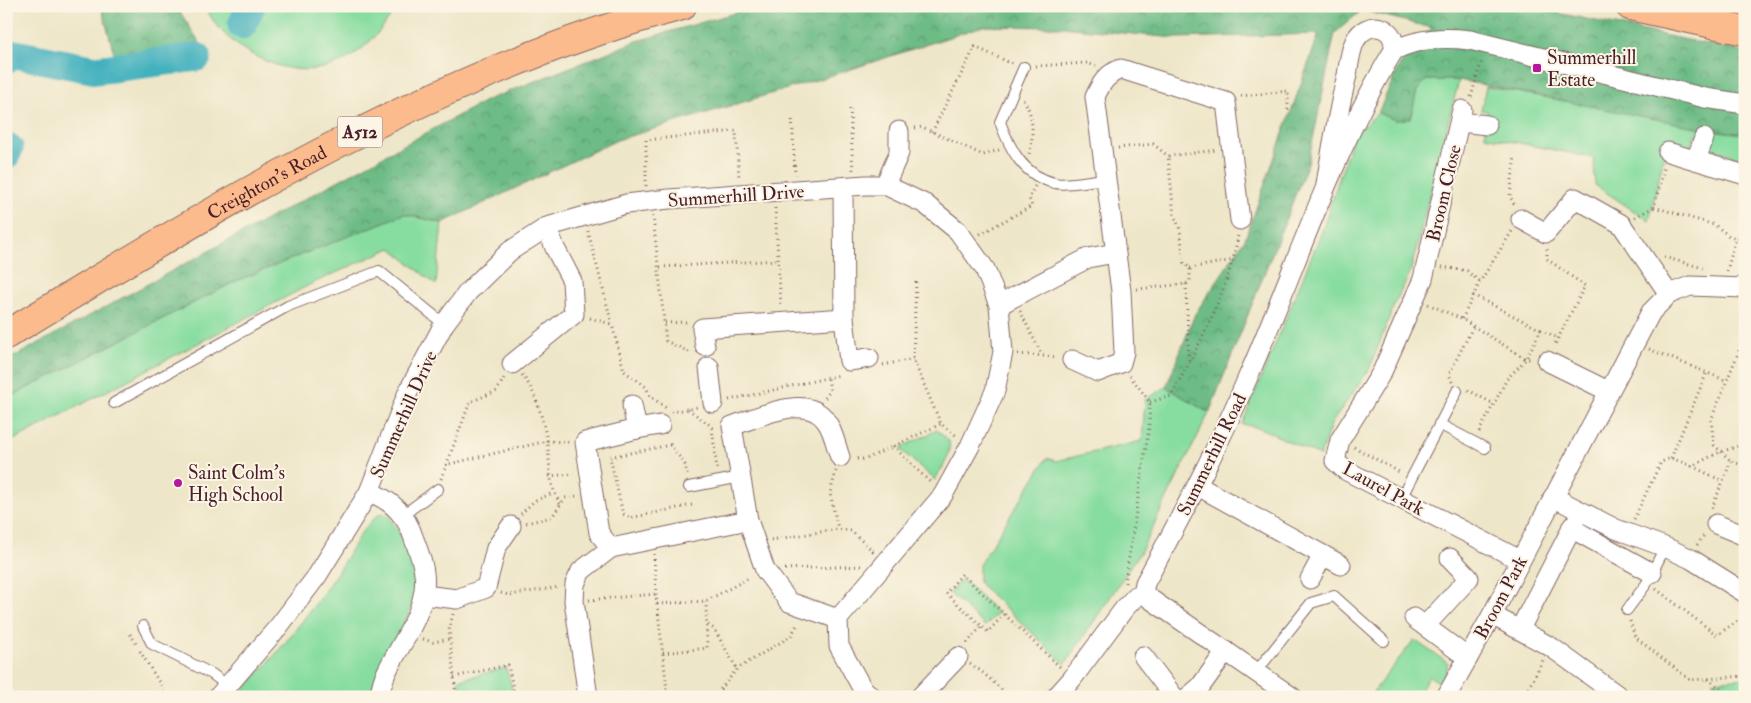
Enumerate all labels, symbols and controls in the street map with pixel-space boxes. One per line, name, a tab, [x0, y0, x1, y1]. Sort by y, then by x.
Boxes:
place label: Summerhill Estate	[1547, 46, 1637, 92]
marker: Summerhill Estate	[1531, 62, 1543, 74]
road number: A512	[338, 116, 382, 148]
street label: Creighton's Road	[203, 140, 331, 226]
street label: Broom Close	[1421, 142, 1467, 244]
street label: Summerhill Drive	[667, 179, 805, 213]
street label: Summerhill Drive	[365, 347, 443, 482]
street label: Summerhill Road	[1172, 389, 1252, 520]
street label: Laurel Park	[1338, 457, 1429, 521]
place label: Saint Colm's High School	[188, 461, 285, 507]
marker: Saint Colm's High School	[172, 477, 184, 489]
street label: Broom Park	[1469, 552, 1533, 643]

